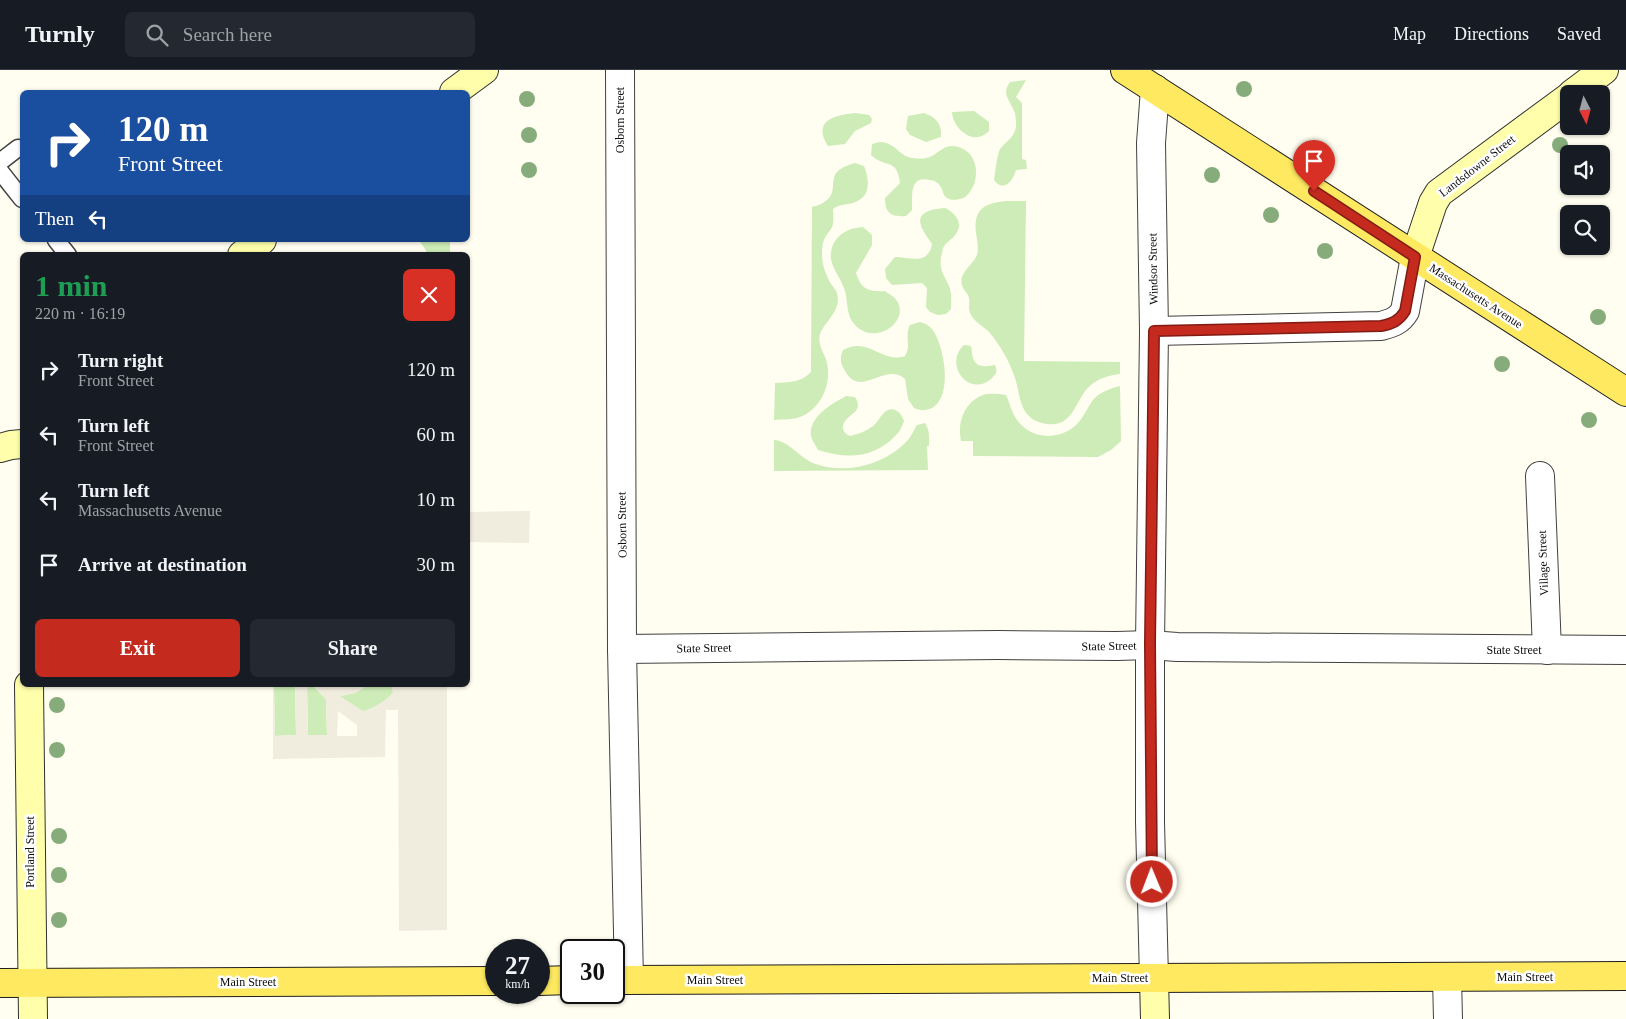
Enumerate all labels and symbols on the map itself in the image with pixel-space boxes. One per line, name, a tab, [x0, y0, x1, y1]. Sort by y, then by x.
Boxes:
north arrow	[1560, 85, 1610, 135]
street label: Osborn Street	[613, 86, 627, 153]
street label: Landsdowne Street	[1436, 132, 1518, 200]
pin	[1293, 140, 1335, 191]
street label: Windsor Street	[1145, 232, 1161, 305]
street label: Massachusetts Avenue	[1427, 261, 1525, 331]
street label: Osborn Street	[614, 491, 630, 558]
street label: Village Street	[1535, 529, 1551, 596]
street label: State Street	[1081, 639, 1137, 653]
street label: State Street	[676, 641, 732, 655]
street label: State Street	[1487, 643, 1542, 657]
street label: Portland Street	[23, 816, 37, 888]
position arrow	[1125, 855, 1177, 907]
speed limit sign: 30	[560, 939, 625, 1004]
street label: Main Street	[1497, 970, 1554, 984]
street label: Main Street	[1092, 971, 1149, 985]
street label: Main Street	[687, 973, 744, 987]
street label: Main Street	[220, 975, 277, 989]

